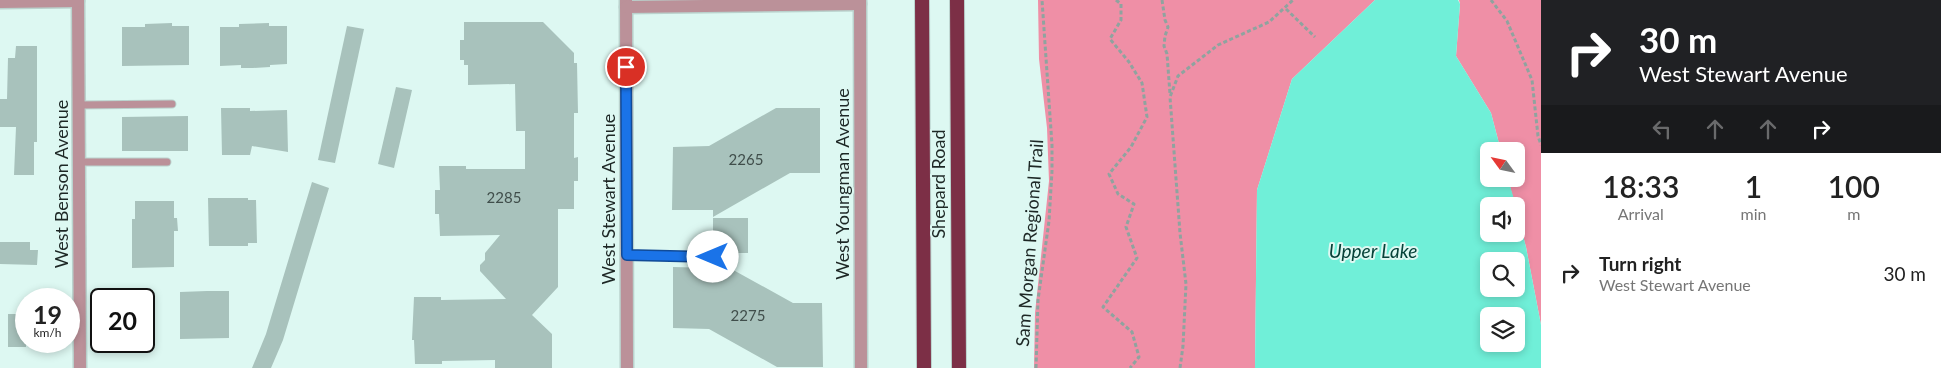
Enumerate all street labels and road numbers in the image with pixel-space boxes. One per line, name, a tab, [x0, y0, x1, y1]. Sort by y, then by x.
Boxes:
street label: West Youngman Avenue	[831, 88, 853, 280]
street label: West Benson Avenue	[50, 100, 72, 268]
street label: West Stewart Avenue	[597, 114, 619, 284]
street label: Shepard Road	[927, 129, 949, 239]
street label: Sam Morgan Regional Trail	[1011, 138, 1047, 347]

